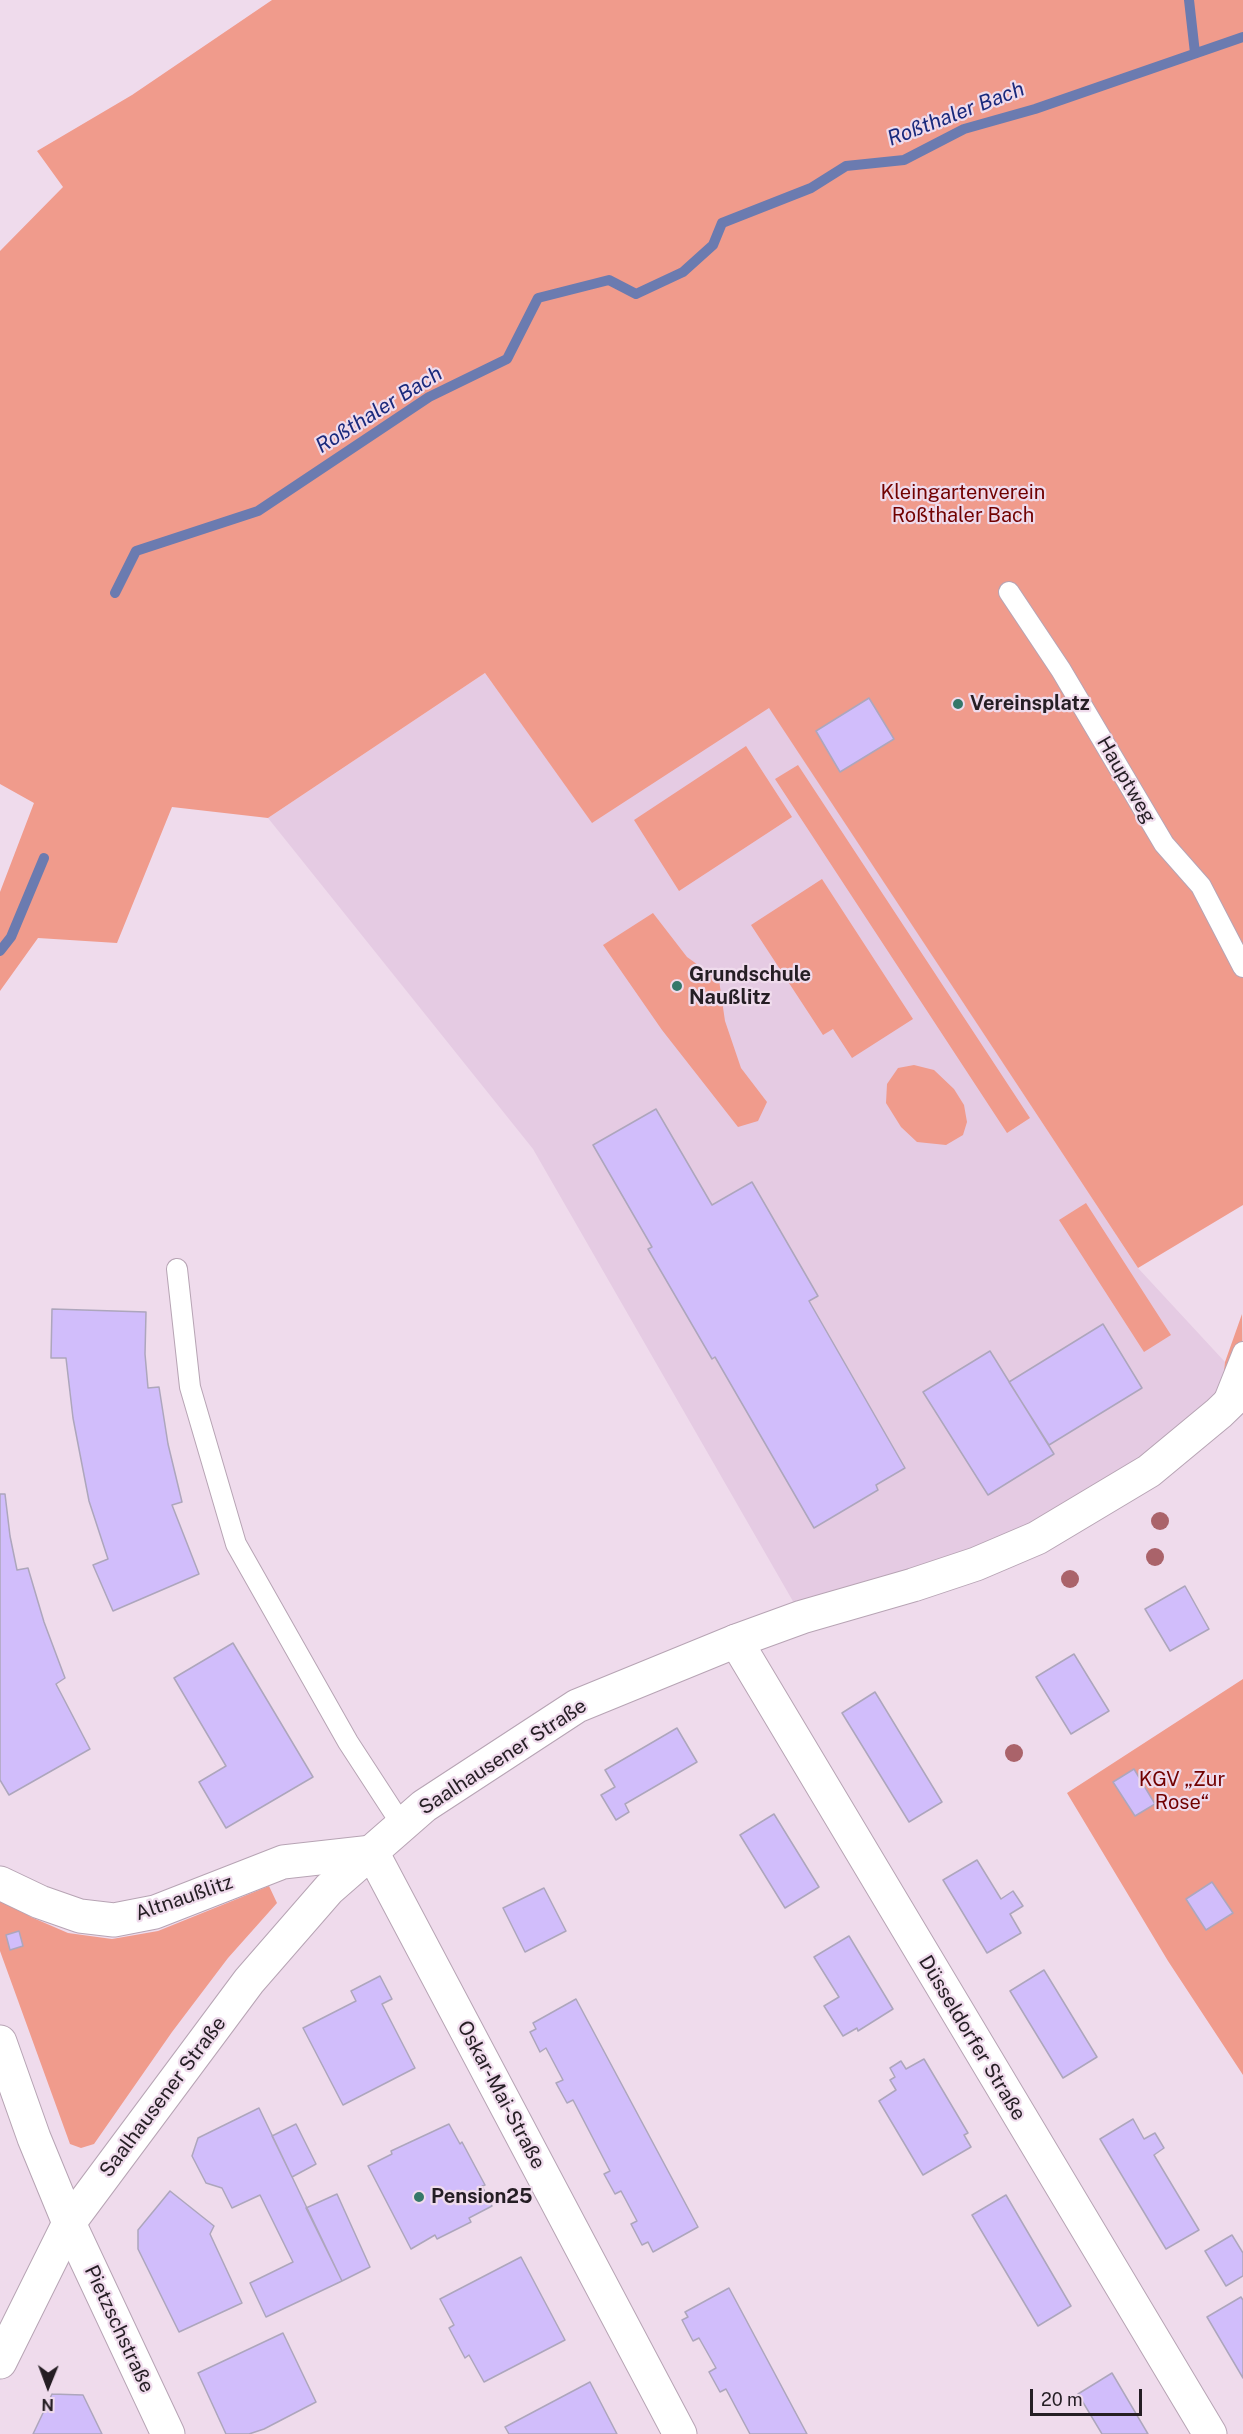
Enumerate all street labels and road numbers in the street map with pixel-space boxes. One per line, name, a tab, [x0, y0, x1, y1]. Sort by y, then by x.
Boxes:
street label: Hauptweg	[1092, 732, 1160, 828]
street label: Saalhausener Straße	[415, 1694, 591, 1820]
street label: Altnaußlitz	[132, 1870, 236, 1926]
street label: Düsseldorfer Straße	[913, 1951, 1031, 2125]
street label: Saalhausener Straße	[95, 2012, 231, 2182]
street label: Oskar-Mai-Straße	[452, 2017, 550, 2173]
street label: Pietzschstraße	[79, 2262, 159, 2396]

